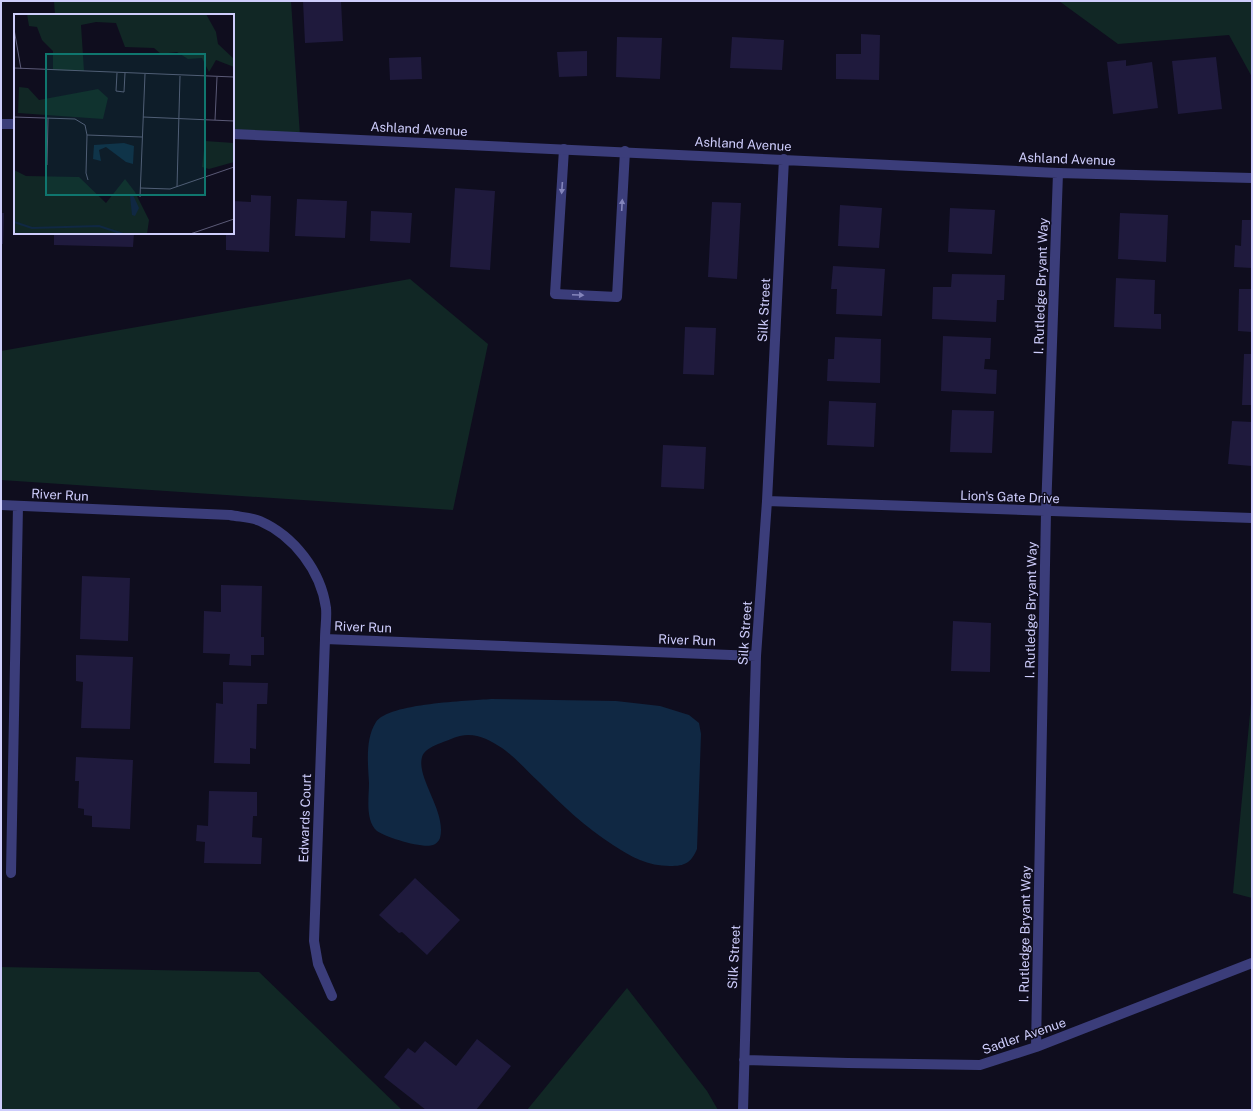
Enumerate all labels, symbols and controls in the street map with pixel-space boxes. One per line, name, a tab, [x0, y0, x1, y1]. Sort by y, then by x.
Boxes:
inset map	[14, 14, 234, 234]
street label: Ashland Avenue	[370, 119, 468, 139]
street label: Ashland Avenue	[694, 134, 792, 154]
street label: Ashland Avenue	[1018, 150, 1116, 168]
one-way arrow	[558, 182, 565, 194]
one-way arrow	[619, 198, 625, 211]
street label: I. Rutledge Bryant Way	[1031, 217, 1051, 355]
street label: Silk Street	[755, 277, 773, 343]
one-way arrow	[572, 292, 585, 298]
street label: River Run	[31, 486, 89, 504]
street label: Lion's Gate Drive	[960, 488, 1060, 506]
street label: I. Rutledge Bryant Way	[1022, 541, 1040, 679]
street label: Silk Street	[735, 600, 755, 666]
street label: River Run	[334, 618, 392, 636]
street label: River Run	[658, 631, 716, 649]
street label: Edwards Court	[296, 773, 314, 863]
street label: I. Rutledge Bryant Way	[1016, 865, 1034, 1003]
street label: Silk Street	[725, 924, 743, 990]
street label: Sadler Avenue	[980, 1015, 1068, 1057]

